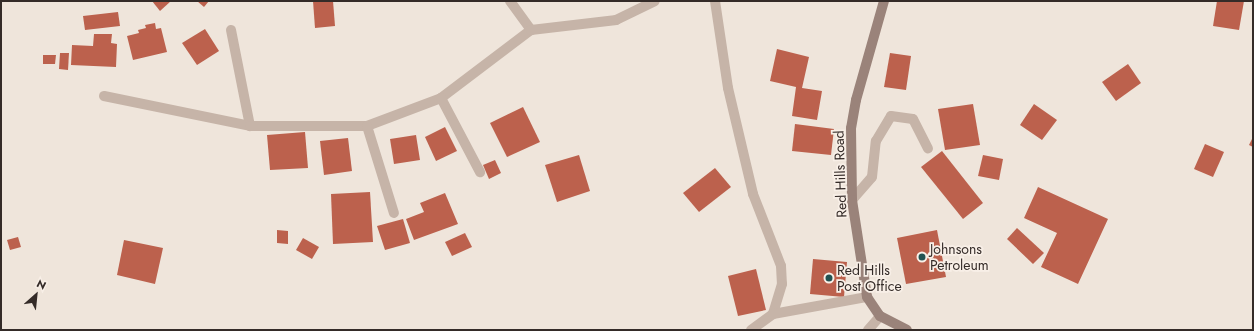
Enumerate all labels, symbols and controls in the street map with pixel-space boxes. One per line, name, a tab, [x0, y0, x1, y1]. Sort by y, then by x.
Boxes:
street label: Red Hills Road	[830, 130, 850, 218]
place label: Johnsons Petroleum	[930, 241, 989, 274]
marker: Johnsons Petroleum	[917, 252, 927, 262]
place label: Red Hills Post Office	[837, 262, 902, 294]
marker: Red Hills Post Office	[824, 273, 834, 283]
north arrow	[16, 275, 56, 315]
text: N	[34, 275, 49, 293]

